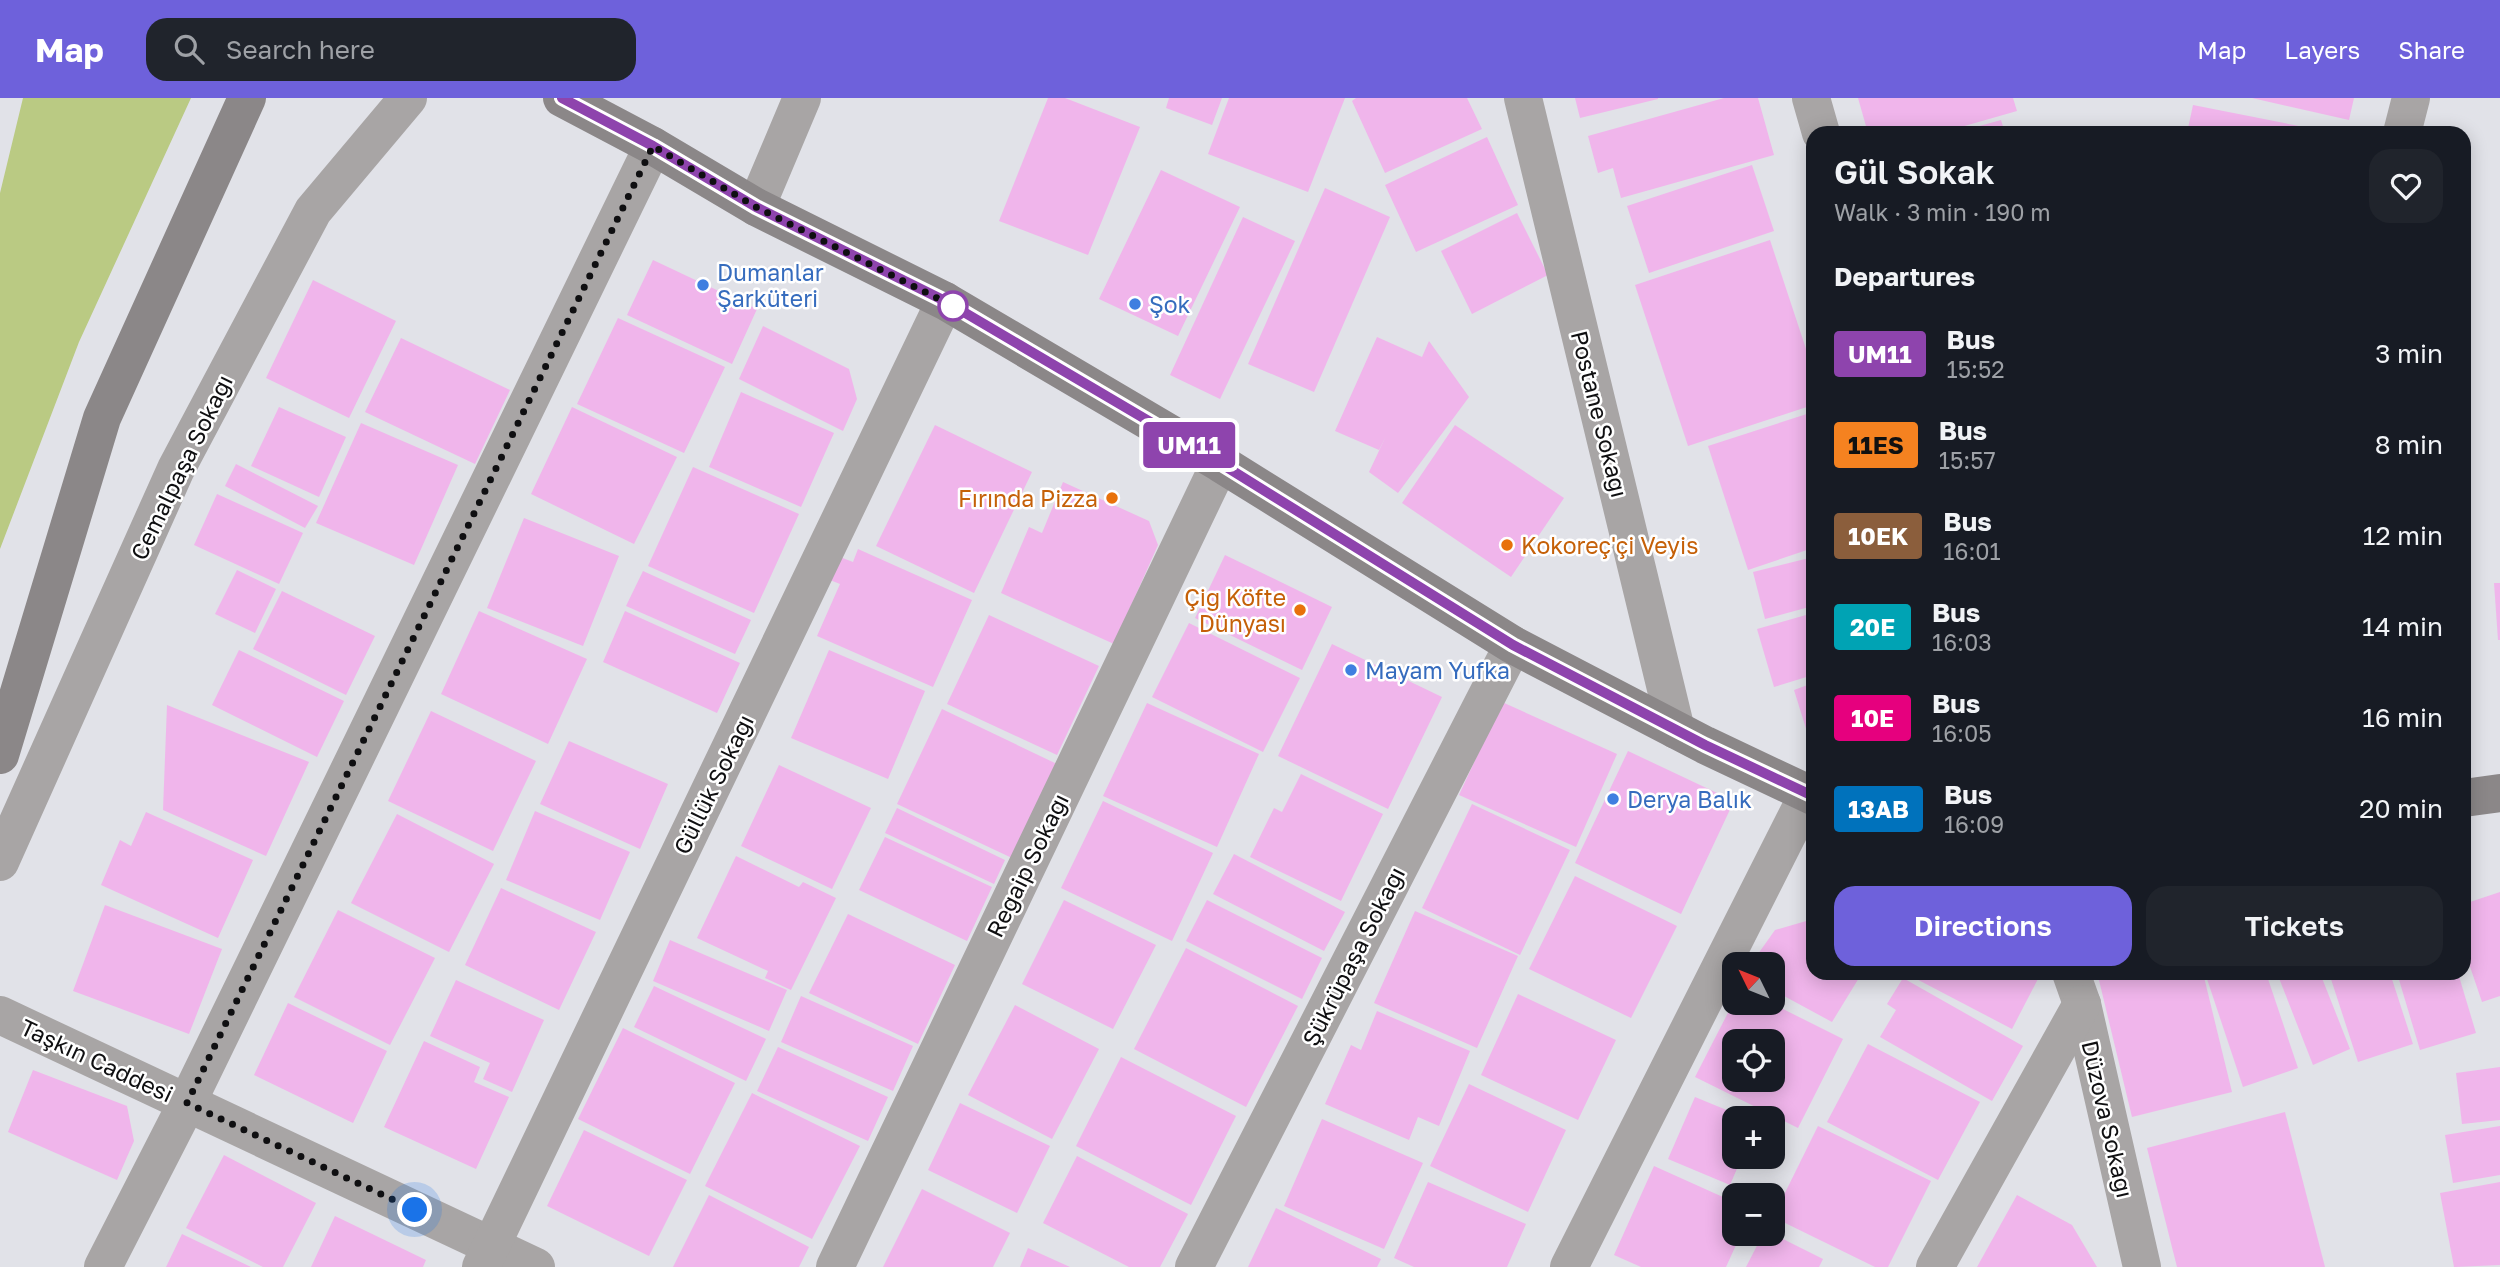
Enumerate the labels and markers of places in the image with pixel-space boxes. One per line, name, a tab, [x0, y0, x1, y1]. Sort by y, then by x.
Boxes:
place label: Dumanlar Şarküteri	[717, 258, 824, 312]
marker: Dumanlar Şarküteri	[695, 277, 711, 293]
place label: Şok	[1149, 290, 1191, 318]
unlabelled marker	[938, 291, 968, 321]
marker: Şok	[1127, 296, 1143, 312]
place label: Fırında Pizza	[958, 484, 1098, 512]
marker: Fırında Pizza	[1104, 490, 1120, 506]
place label: Kokoreç'çi Veyis	[1521, 531, 1698, 559]
marker: Kokoreç'çi Veyis	[1499, 537, 1515, 553]
place label: Çiğ Köfte Dünyası	[1184, 583, 1286, 637]
marker: Çiğ Köfte Dünyası	[1292, 602, 1308, 618]
place label: Mayam Yufka	[1365, 656, 1510, 684]
marker: Mayam Yufka	[1343, 662, 1359, 678]
place label: Derya Balık	[1627, 785, 1752, 813]
marker: Derya Balık	[1605, 791, 1621, 807]

